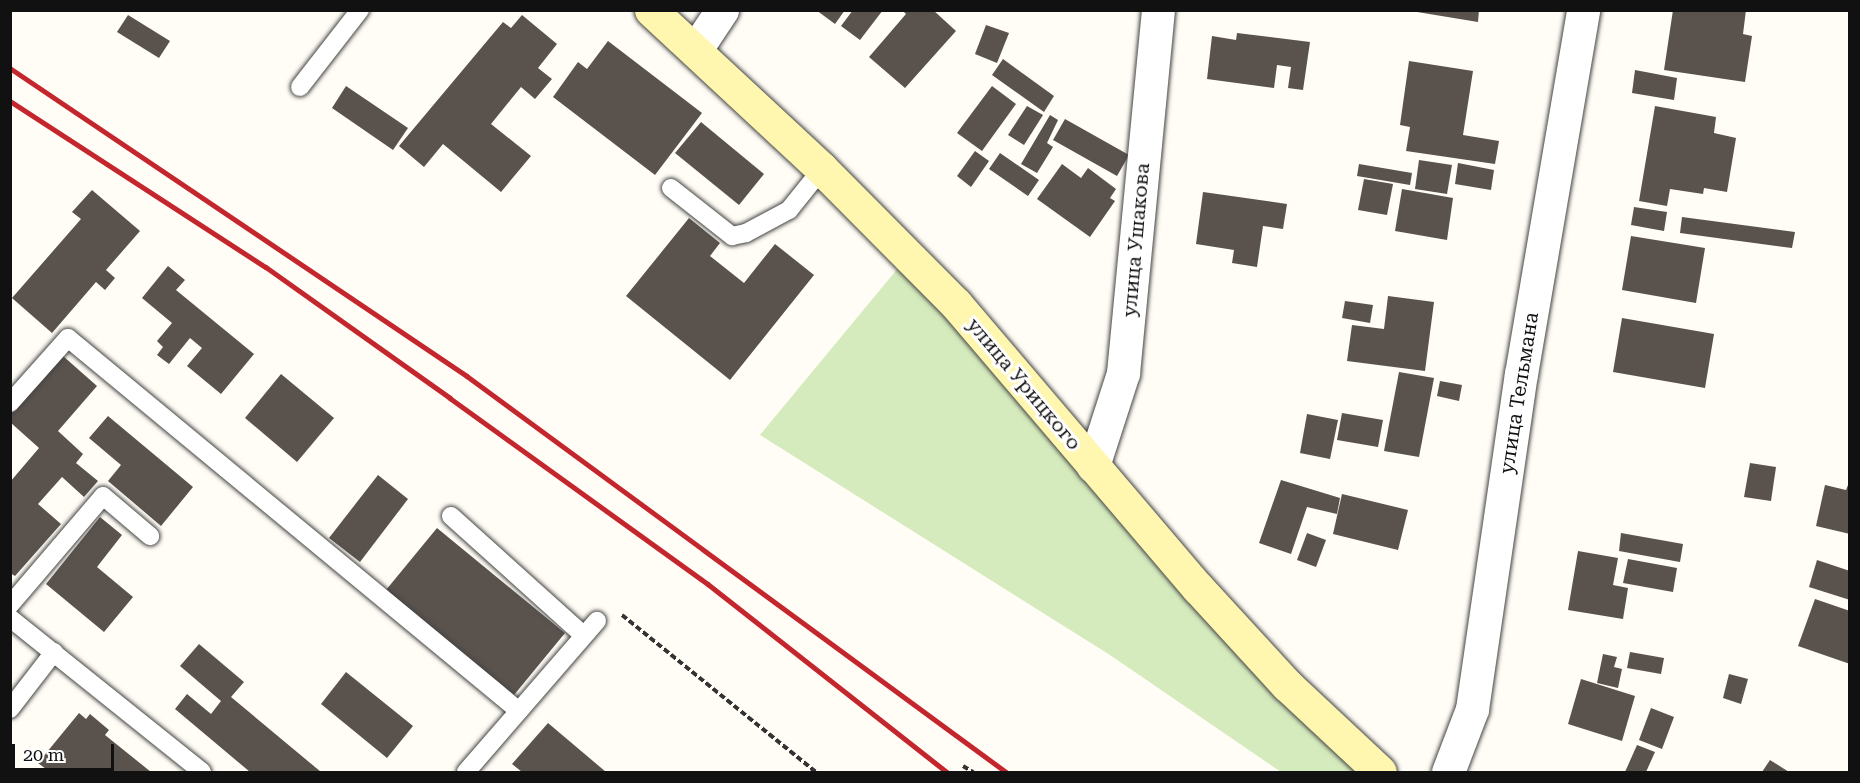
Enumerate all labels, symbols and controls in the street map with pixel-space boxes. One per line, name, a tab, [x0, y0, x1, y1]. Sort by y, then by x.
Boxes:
street label: улица Ушакова	[1117, 162, 1155, 318]
street label: улица Тельмана	[1494, 310, 1544, 476]
street label: улица Урицкого	[962, 313, 1086, 455]
scale bar	[15, 732, 117, 770]
text: 20 m	[23, 744, 64, 765]

